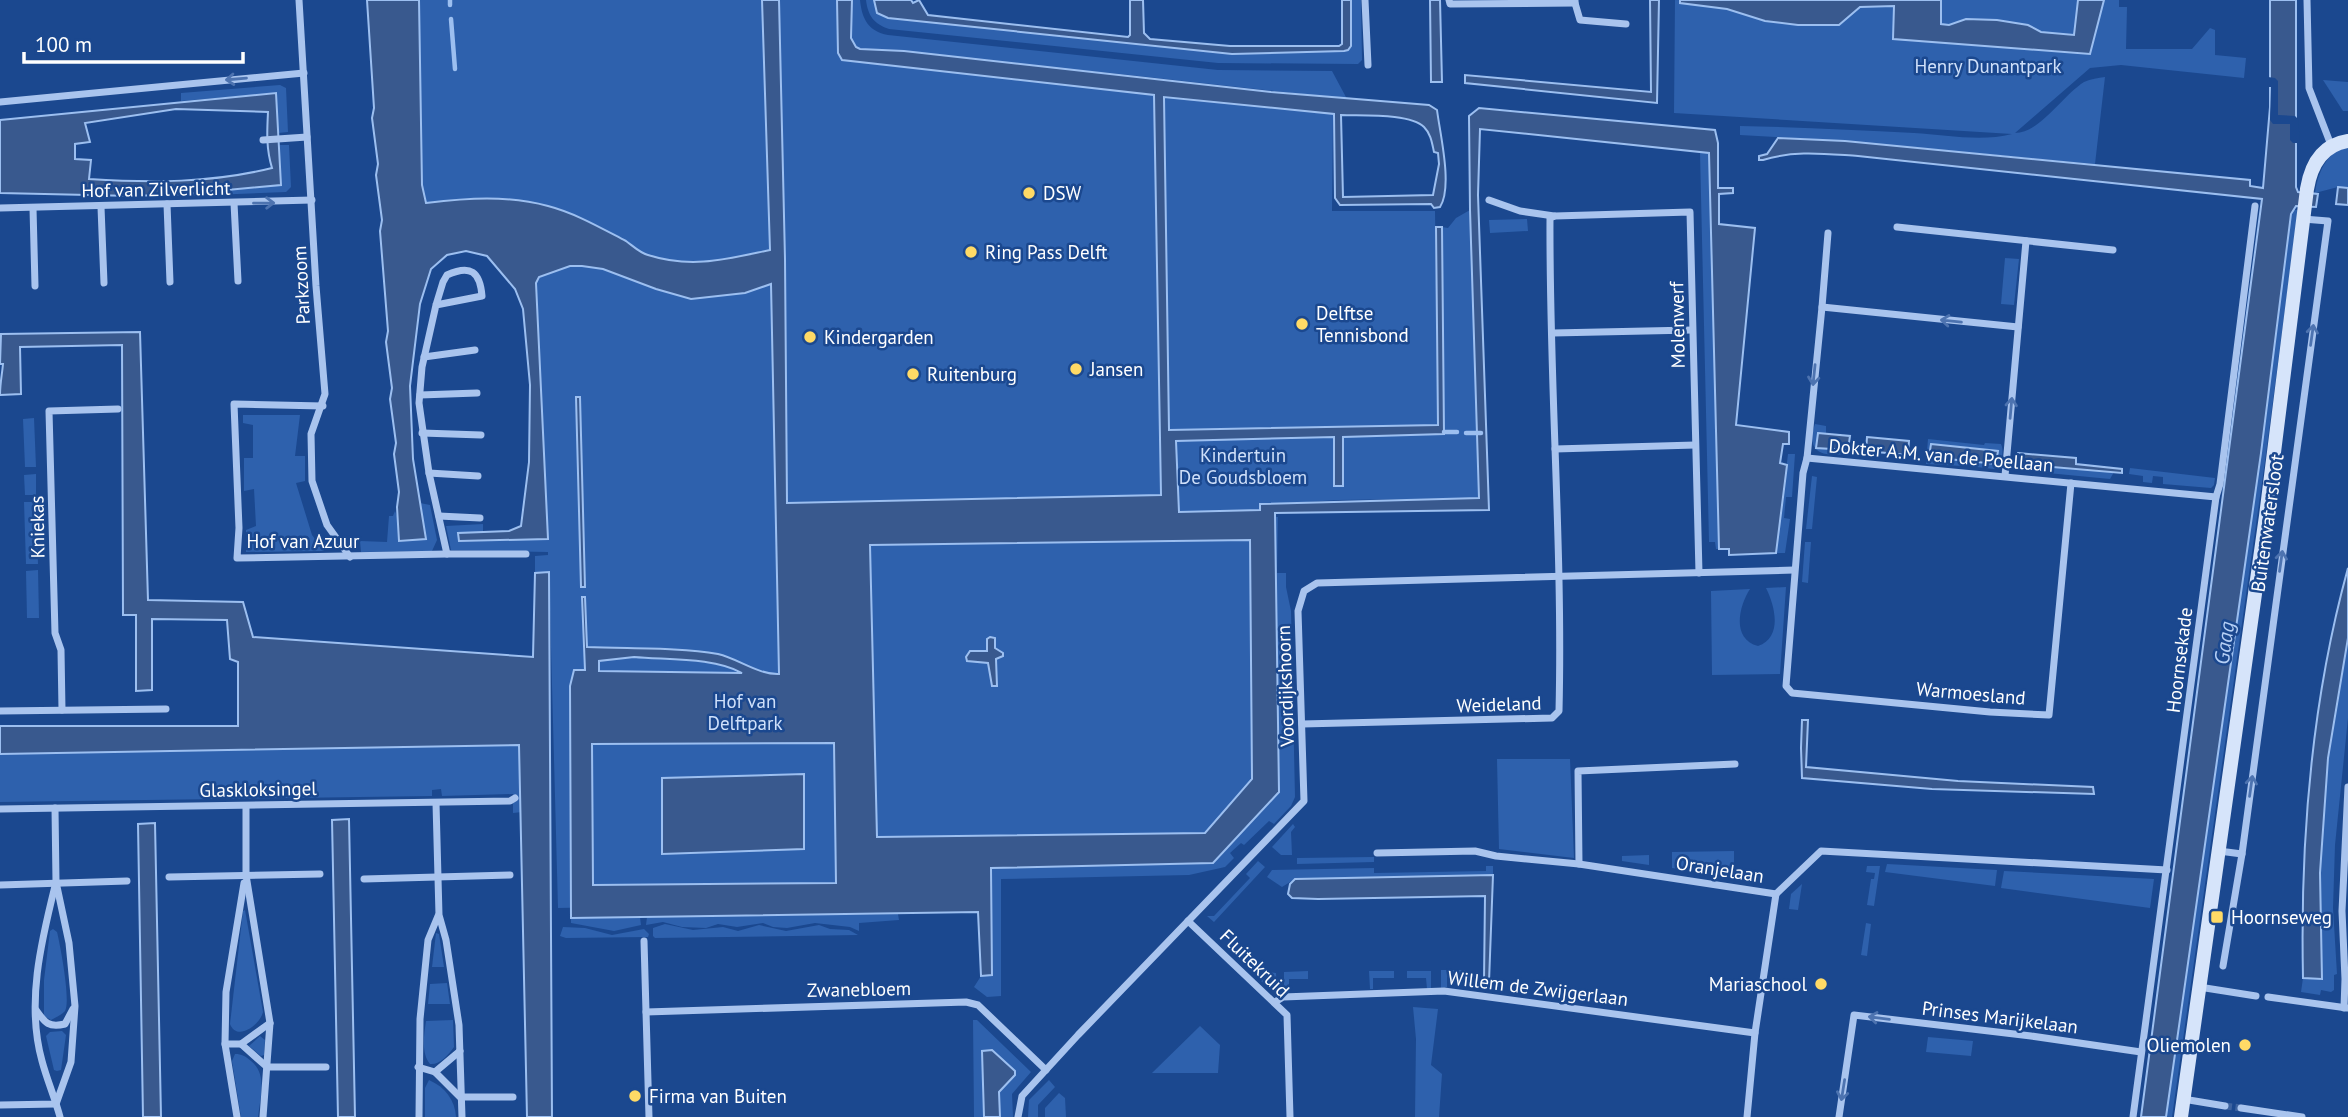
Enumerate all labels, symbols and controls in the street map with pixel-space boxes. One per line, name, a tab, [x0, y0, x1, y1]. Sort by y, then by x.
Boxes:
scale bar	[24, 21, 243, 65]
text: 100 m	[35, 31, 92, 58]
park label: Henry Dunantpark	[1914, 54, 2062, 78]
one-way arrow	[225, 73, 247, 86]
street label: Hof van Zilverlicht	[81, 176, 231, 202]
place label: DSW	[1043, 181, 1082, 205]
marker: DSW	[1021, 185, 1037, 201]
one-way arrow	[252, 196, 275, 209]
place label: Ring Pass Delft	[985, 240, 1108, 264]
marker: Ring Pass Delft	[963, 244, 979, 260]
street label: Parkzoom	[287, 245, 315, 325]
street label: Molenwerf	[1664, 280, 1690, 369]
place label: Delftse Tennisbond	[1316, 301, 1409, 347]
one-way arrow	[1940, 314, 1962, 327]
marker: Delftse Tennisbond	[1294, 316, 1310, 332]
one-way arrow	[2306, 324, 2319, 347]
place label: Kindergarden	[824, 325, 934, 349]
marker: Kindergarden	[802, 329, 818, 345]
place label: Jansen	[1089, 357, 1143, 381]
marker: Jansen	[1068, 361, 1084, 377]
place label: Ruitenburg	[927, 362, 1017, 386]
one-way arrow	[1808, 363, 1821, 386]
marker: Ruitenburg	[905, 366, 921, 382]
one-way arrow	[2005, 397, 2018, 420]
street label: Dokter A.M. van de Poellaan	[1828, 433, 2054, 477]
park label: Kindertuin De Goudsbloem	[1179, 443, 1307, 489]
street label: Buitenwatersloot	[2245, 452, 2289, 593]
street label: Kniekas	[24, 495, 50, 559]
street label: Hof van Azuur	[246, 529, 360, 553]
one-way arrow	[2275, 550, 2288, 573]
street label: Hoornsekade	[2161, 606, 2197, 714]
water label: Gaag	[2208, 619, 2240, 666]
street label: Voordijkshoorn	[1271, 625, 1299, 748]
street label: Warmoesland	[1915, 676, 2027, 710]
park label: Hof van Delftpark	[707, 689, 783, 735]
street label: Weideland	[1456, 691, 1542, 717]
one-way arrow	[2244, 775, 2257, 798]
street label: Glaskloksingel	[199, 776, 317, 802]
street label: Oranjelaan	[1674, 850, 1766, 888]
place label: Hoornseweg	[2231, 905, 2332, 929]
marker: Hoornseweg	[2209, 909, 2225, 925]
street label: Fluitekruid	[1215, 924, 1295, 1002]
street label: Willem de Zwijgerlaan	[1446, 965, 1630, 1011]
place label: Mariaschool	[1709, 972, 1807, 996]
street label: Zwanebloem	[807, 976, 911, 1002]
marker: Mariaschool	[1813, 976, 1829, 992]
street label: Prinses Marijkelaan	[1921, 996, 2079, 1038]
one-way arrow	[1869, 1012, 1891, 1025]
place label: Oliemolen	[2147, 1033, 2231, 1057]
marker: Oliemolen	[2237, 1037, 2253, 1053]
one-way arrow	[1836, 1078, 1849, 1101]
place label: Firma van Buiten	[649, 1084, 787, 1108]
marker: Firma van Buiten	[627, 1088, 643, 1104]

